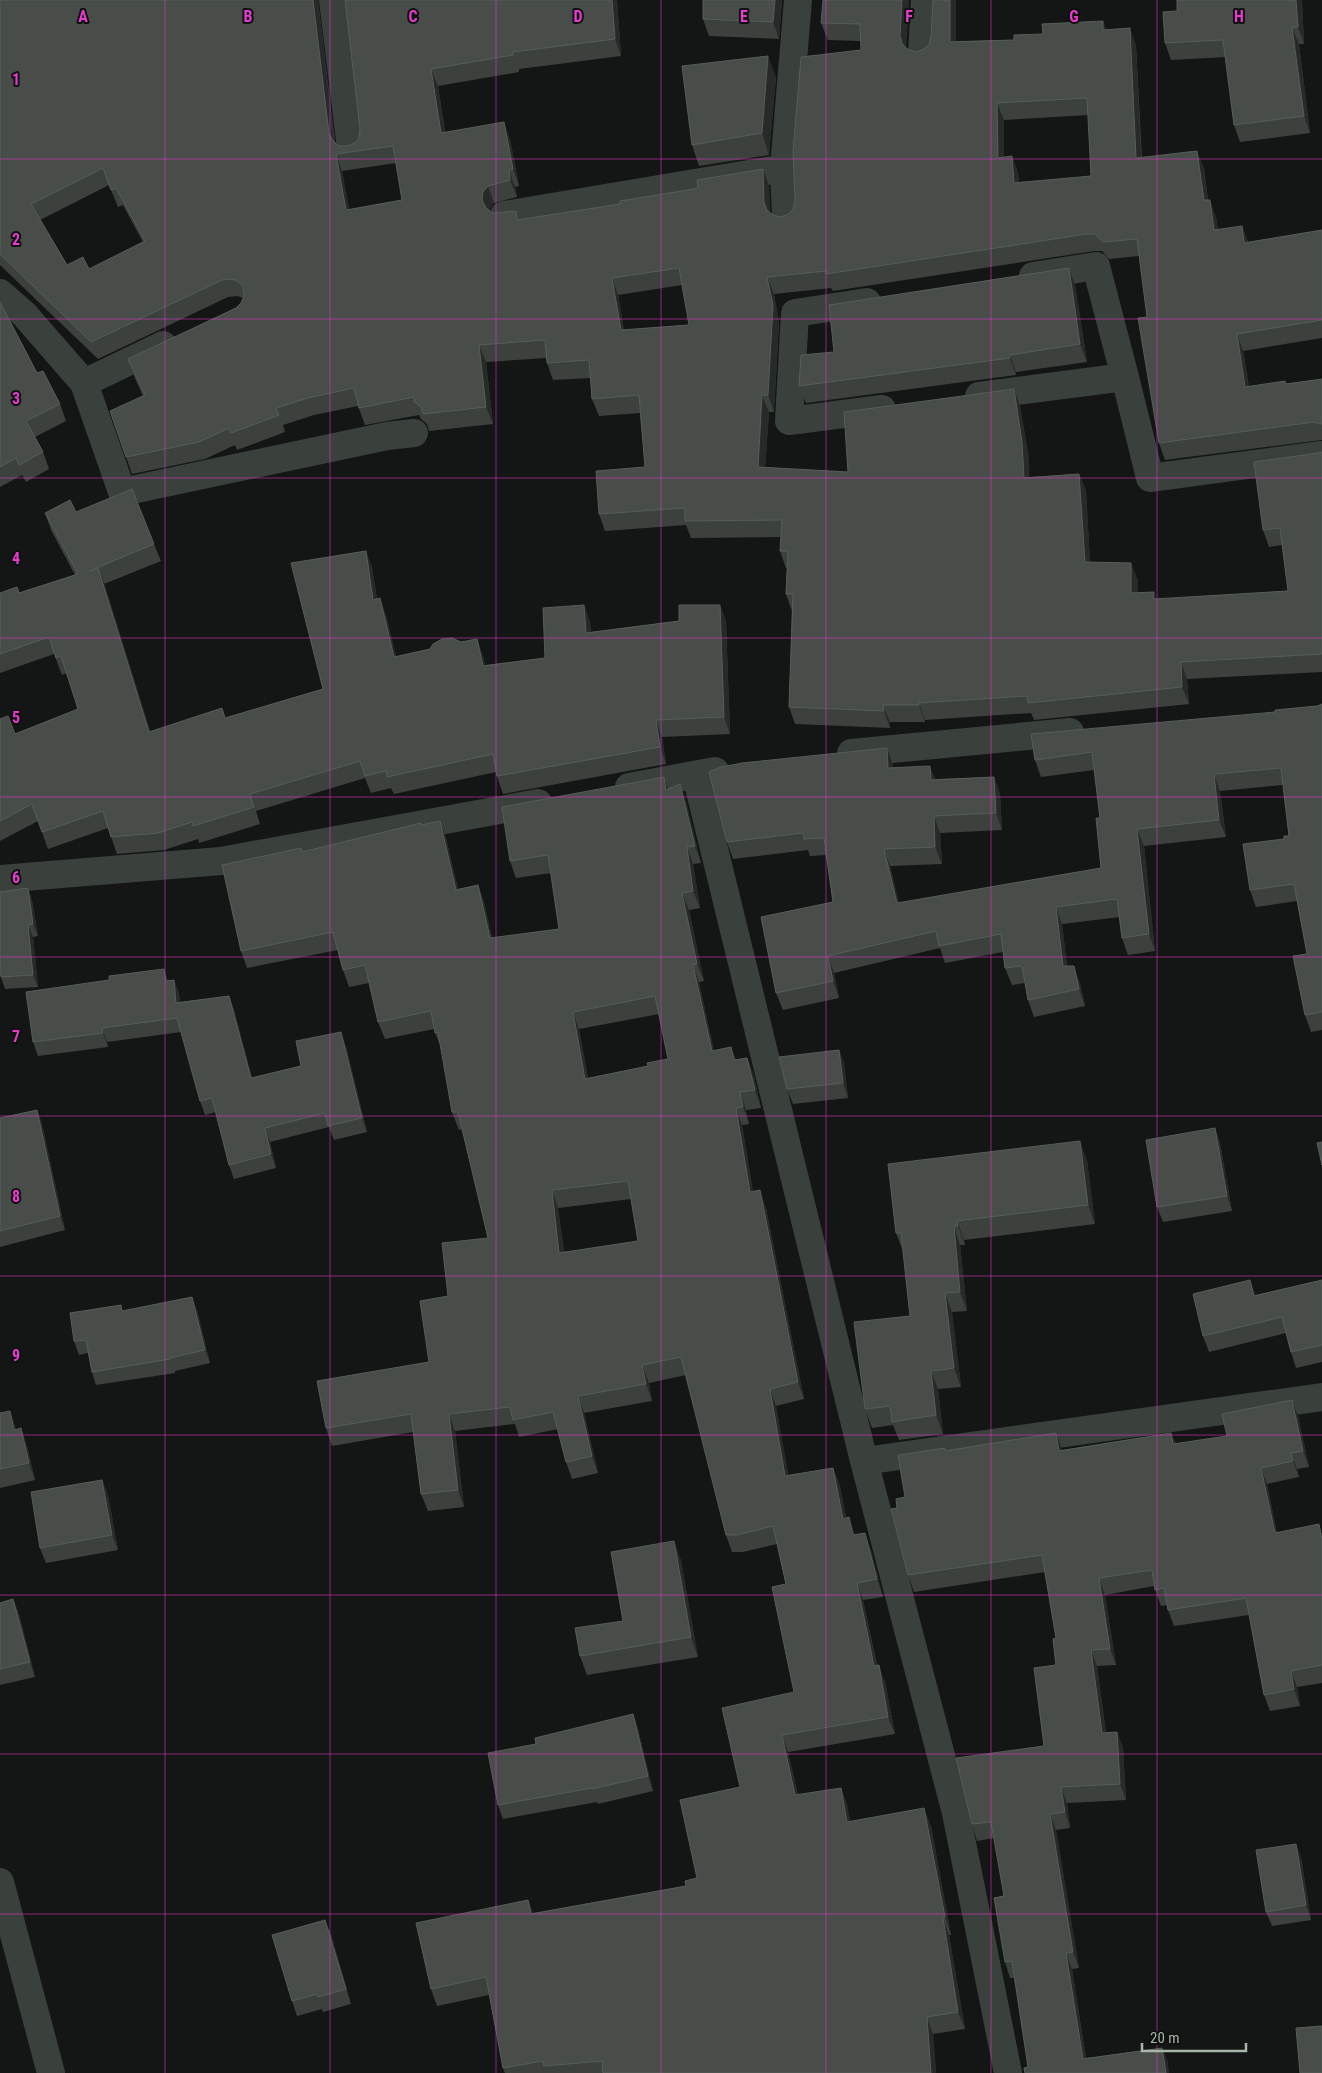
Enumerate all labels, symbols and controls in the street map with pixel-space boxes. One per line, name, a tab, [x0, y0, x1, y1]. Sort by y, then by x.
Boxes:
text: A	[78, 7, 88, 26]
text: B	[244, 7, 253, 26]
text: C	[408, 7, 418, 26]
text: D	[573, 7, 583, 26]
text: E	[740, 7, 748, 26]
text: F	[905, 7, 913, 26]
text: G	[1069, 7, 1079, 26]
text: H	[1234, 7, 1244, 26]
text: 1	[12, 70, 20, 89]
text: 2	[12, 230, 20, 249]
text: 3	[12, 389, 20, 408]
text: 4	[12, 549, 20, 568]
text: 5	[12, 708, 20, 727]
text: 6	[12, 868, 20, 887]
text: 7	[12, 1027, 20, 1046]
text: 8	[12, 1187, 20, 1206]
text: 9	[12, 1346, 20, 1365]
scale bar	[1142, 2020, 1246, 2052]
text: 20 m	[1150, 2029, 1180, 2047]

